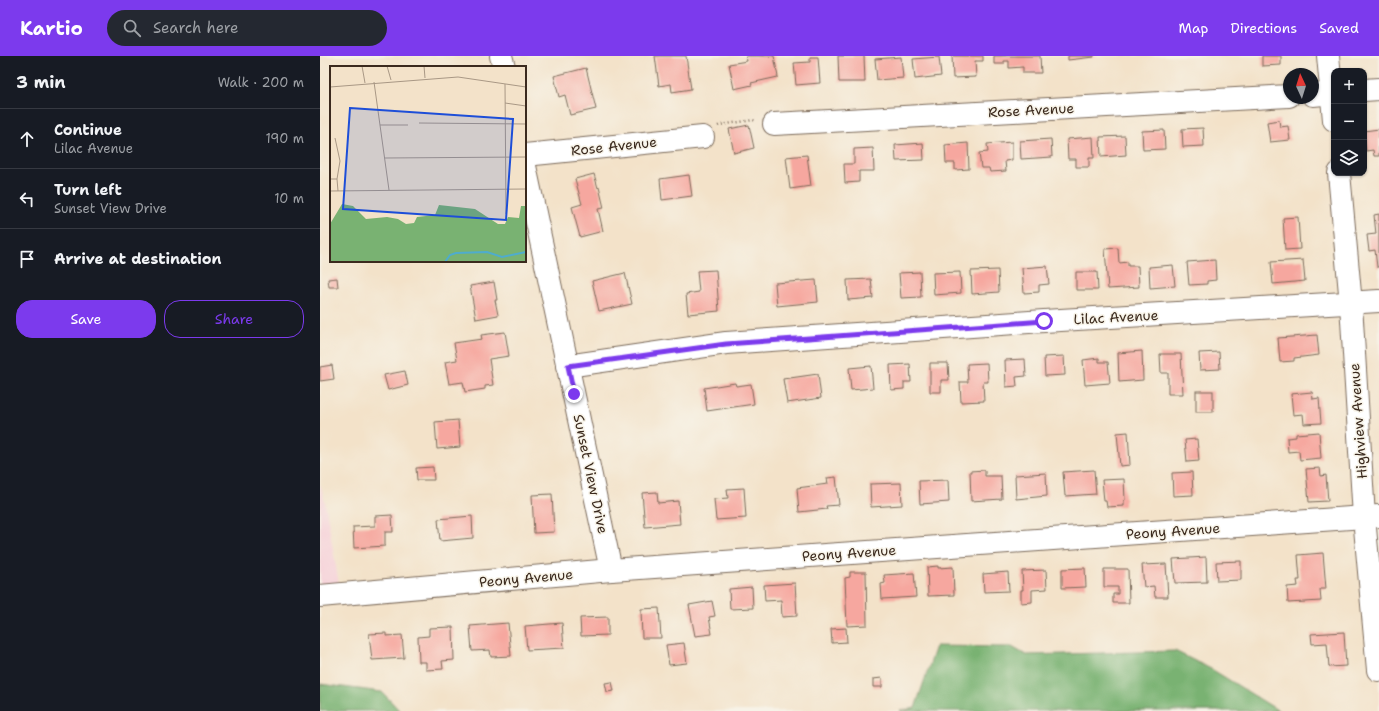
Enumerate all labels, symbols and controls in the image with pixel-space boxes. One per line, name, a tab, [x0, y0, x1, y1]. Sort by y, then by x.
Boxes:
search box	[107, 10, 387, 46]
text: Kartio	[20, 16, 83, 41]
icon: search	[121, 17, 143, 39]
text: Search here	[153, 18, 239, 38]
text: Map	[1179, 19, 1209, 37]
text: Directions	[1231, 19, 1297, 37]
text: Saved	[1319, 19, 1359, 37]
inset map	[330, 66, 526, 262]
north arrow	[1283, 68, 1319, 104]
map controls	[1331, 68, 1367, 176]
button: +	[1331, 68, 1367, 104]
text: 3 min	[16, 71, 66, 93]
text: Walk · 200 m	[218, 74, 304, 91]
street label: Rose Avenue	[987, 99, 1075, 121]
button: −	[1331, 104, 1367, 140]
text: Continue	[54, 120, 122, 140]
icon: ahead	[16, 128, 38, 150]
text: 190 m	[265, 130, 304, 147]
street label: Rose Avenue	[570, 133, 658, 159]
text: Lilac Avenue	[54, 140, 133, 157]
button: layers	[1331, 140, 1367, 176]
text: Turn left	[54, 180, 122, 200]
icon: left	[16, 188, 38, 210]
text: 10 m	[274, 190, 304, 207]
text: Sunset View Drive	[54, 200, 167, 217]
icon: arrive	[16, 248, 38, 270]
text: Arrive at destination	[54, 249, 222, 269]
button: Save	[16, 300, 156, 338]
button: Share	[164, 300, 304, 338]
street label: Lilac Avenue	[1073, 306, 1159, 328]
route start	[1035, 312, 1053, 330]
street label: Highview Avenue	[1345, 362, 1371, 480]
route end	[565, 385, 583, 403]
street label: Sunset View Drive	[570, 413, 612, 535]
street label: Peony Avenue	[1125, 519, 1221, 543]
street label: Peony Avenue	[801, 541, 897, 565]
street label: Peony Avenue	[478, 565, 574, 591]

